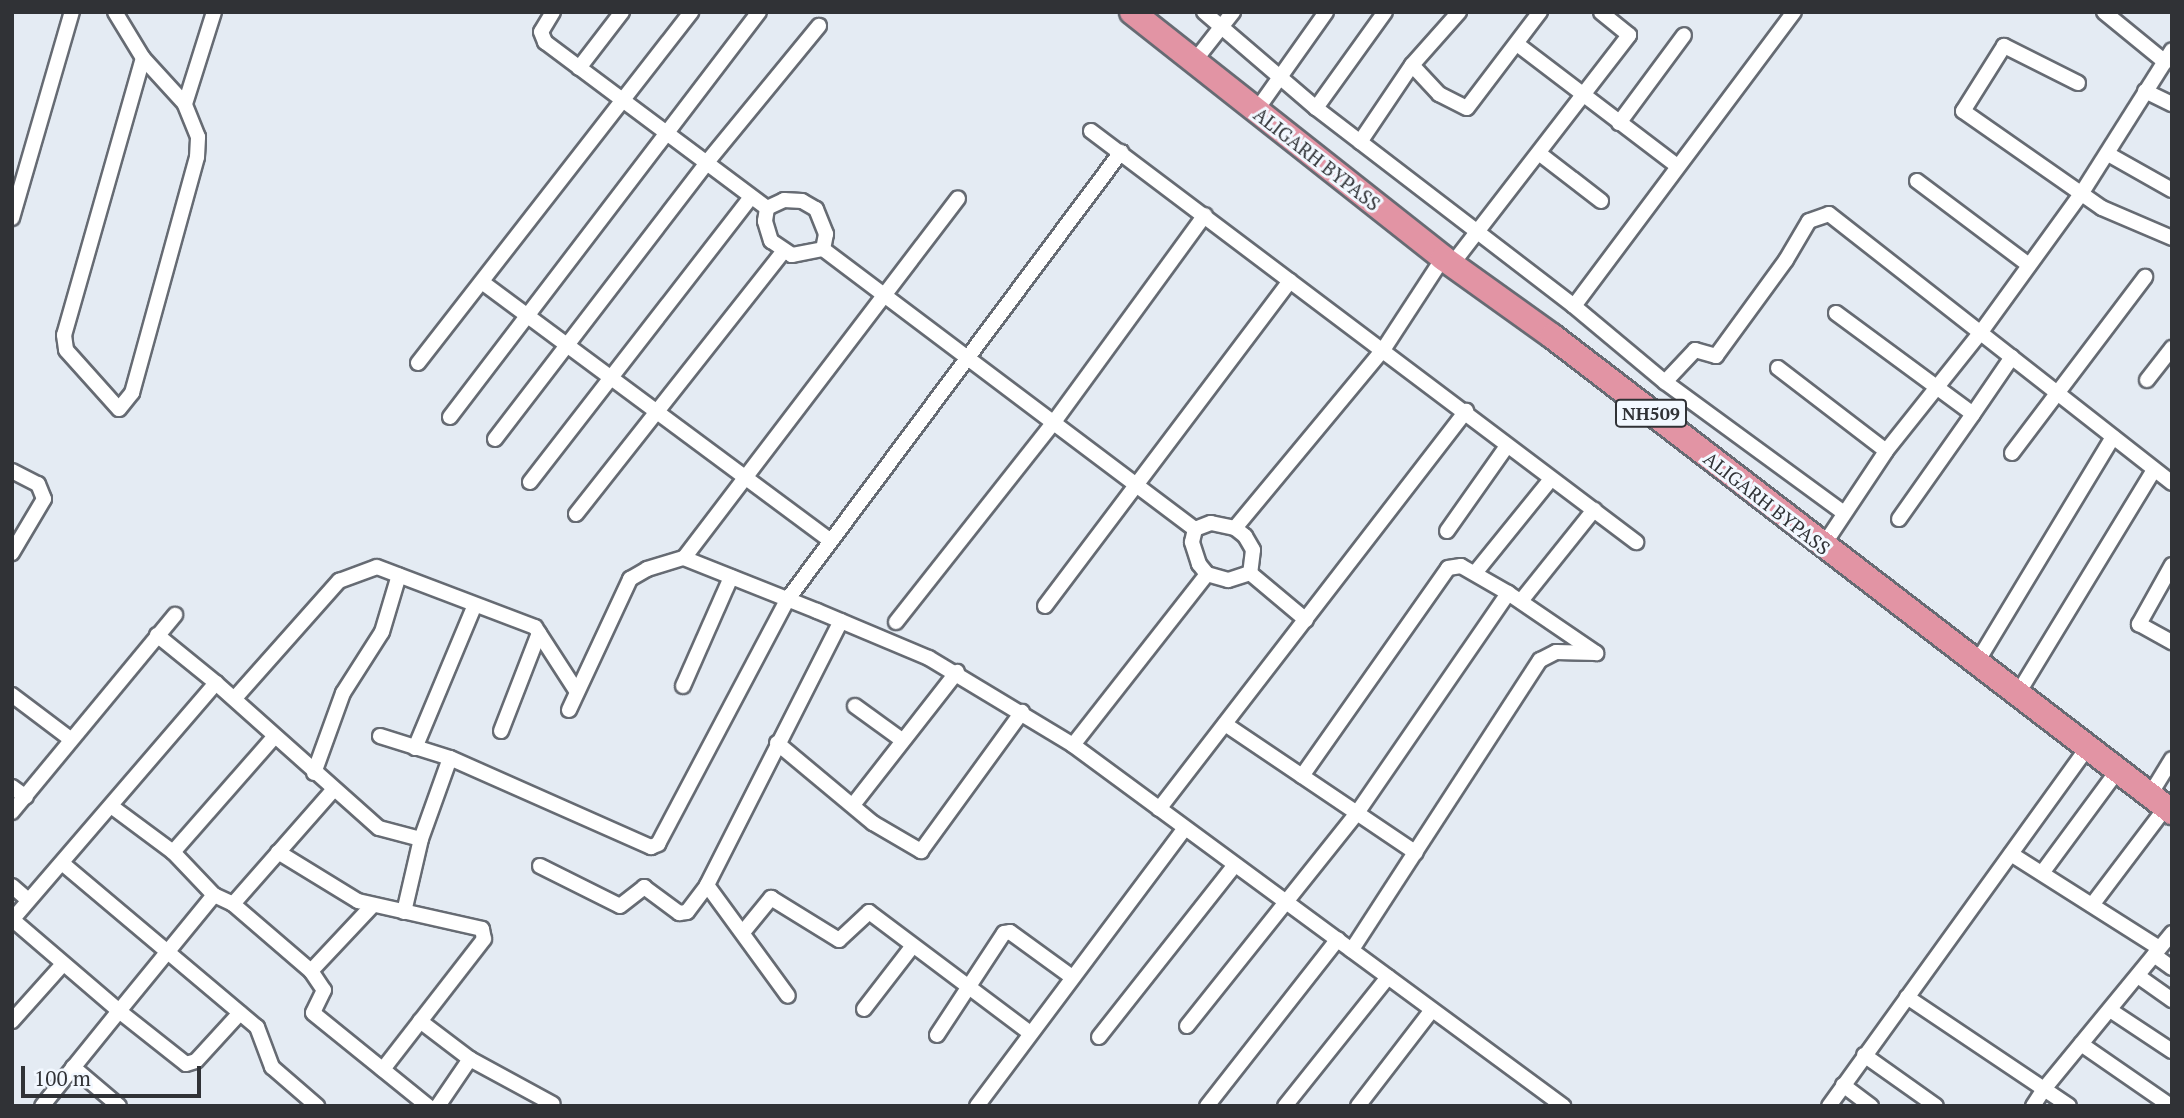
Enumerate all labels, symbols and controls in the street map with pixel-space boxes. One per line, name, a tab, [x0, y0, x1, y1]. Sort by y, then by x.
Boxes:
street label: ALIGARH BYPASS	[1249, 103, 1385, 215]
road number: NH509	[1614, 398, 1688, 428]
street label: ALIGARH BYPASS	[1699, 447, 1835, 559]
scale bar	[24, 1052, 205, 1096]
text: 100 m	[34, 1064, 91, 1092]

